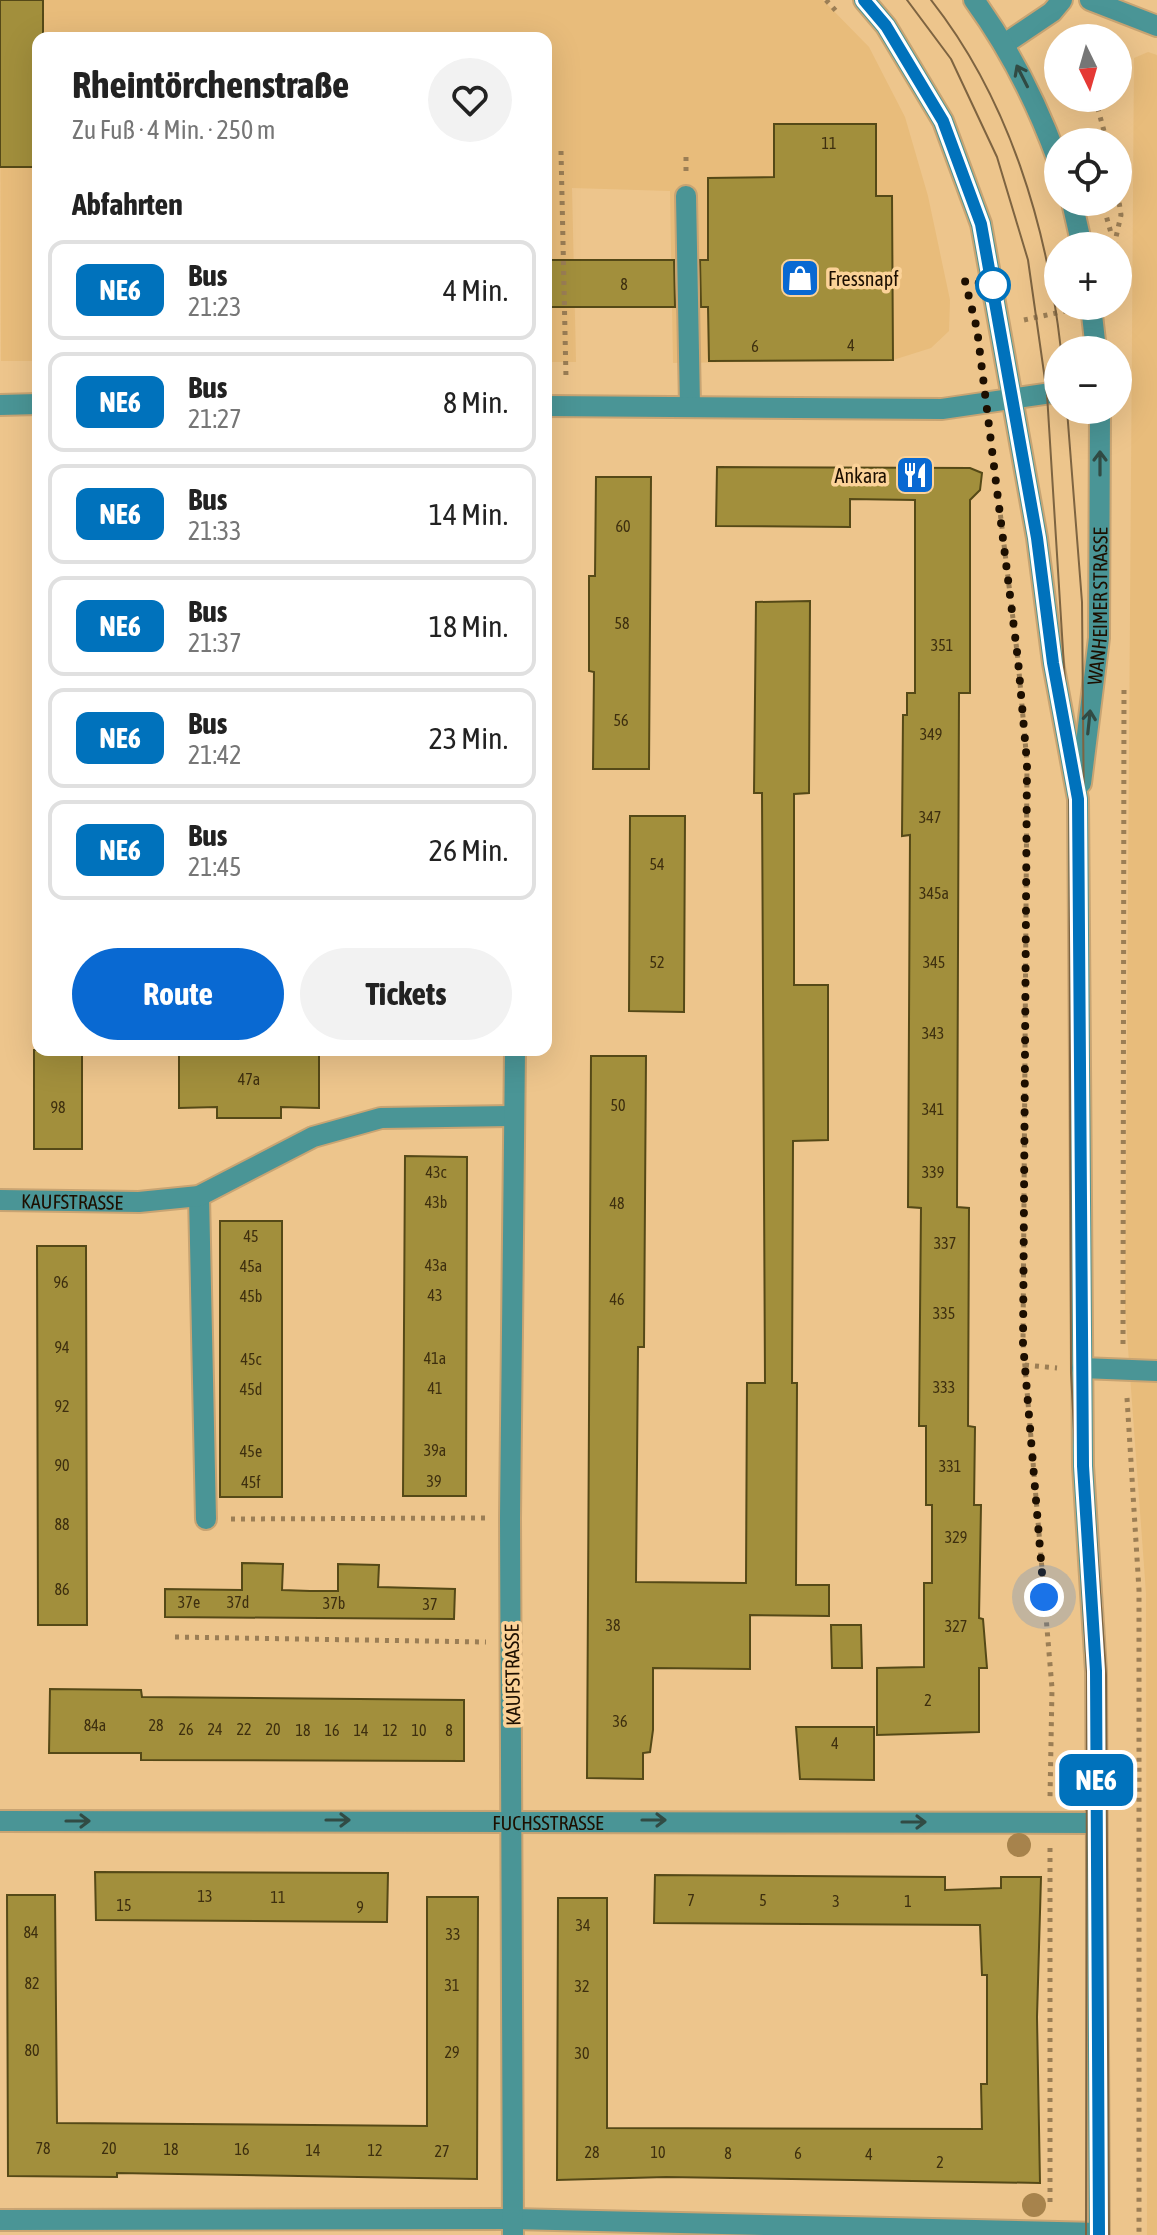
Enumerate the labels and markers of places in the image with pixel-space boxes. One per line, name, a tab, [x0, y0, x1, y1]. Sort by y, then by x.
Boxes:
shop icon: Fressnapf	[779, 257, 821, 299]
place label: Fressnapf	[828, 267, 899, 290]
unlabelled marker	[976, 268, 1010, 302]
restaurant icon: Ankara	[894, 454, 936, 496]
place label: Ankara	[835, 464, 887, 487]

